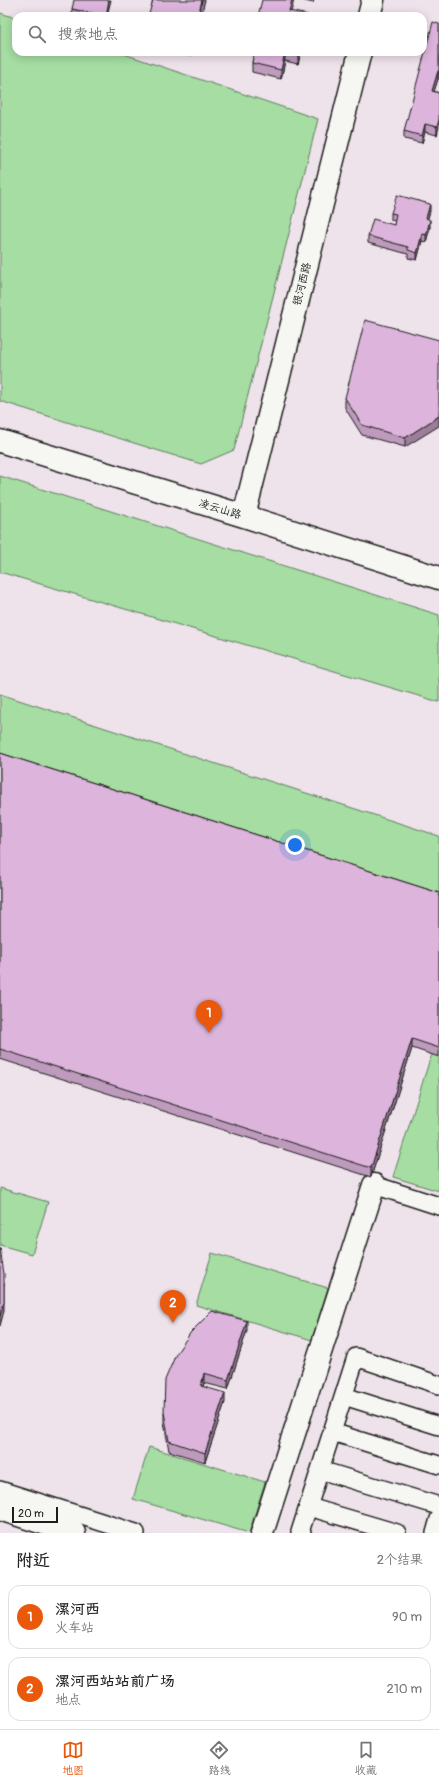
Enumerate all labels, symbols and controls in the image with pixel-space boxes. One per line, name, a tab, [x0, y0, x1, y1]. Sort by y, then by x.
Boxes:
search box	[12, 12, 427, 56]
icon: search	[26, 23, 48, 45]
text: 搜索地点	[58, 25, 118, 44]
street label: 银河西路	[290, 261, 314, 307]
street label: 凌云山路	[197, 496, 243, 522]
your location	[285, 835, 305, 855]
pin: 1	[196, 1000, 222, 1033]
pin: 2	[160, 1290, 186, 1323]
scale bar	[12, 1505, 58, 1524]
text: 20 m	[18, 1507, 44, 1520]
text: 附近	[16, 1550, 50, 1571]
text: 2个结果	[377, 1552, 423, 1568]
text: 漯河西	[55, 1600, 100, 1619]
text: 1	[27, 1609, 33, 1625]
text: 90 m	[392, 1609, 422, 1625]
text: 火车站	[55, 1620, 94, 1636]
text: 漯河西站站前广场	[55, 1672, 175, 1691]
text: 2	[26, 1681, 34, 1697]
text: 210 m	[386, 1681, 422, 1697]
text: 地点	[55, 1692, 81, 1708]
tab: 地图	[62, 1739, 84, 1777]
tab: 路线	[208, 1739, 230, 1777]
tab: 收藏	[355, 1739, 377, 1777]

